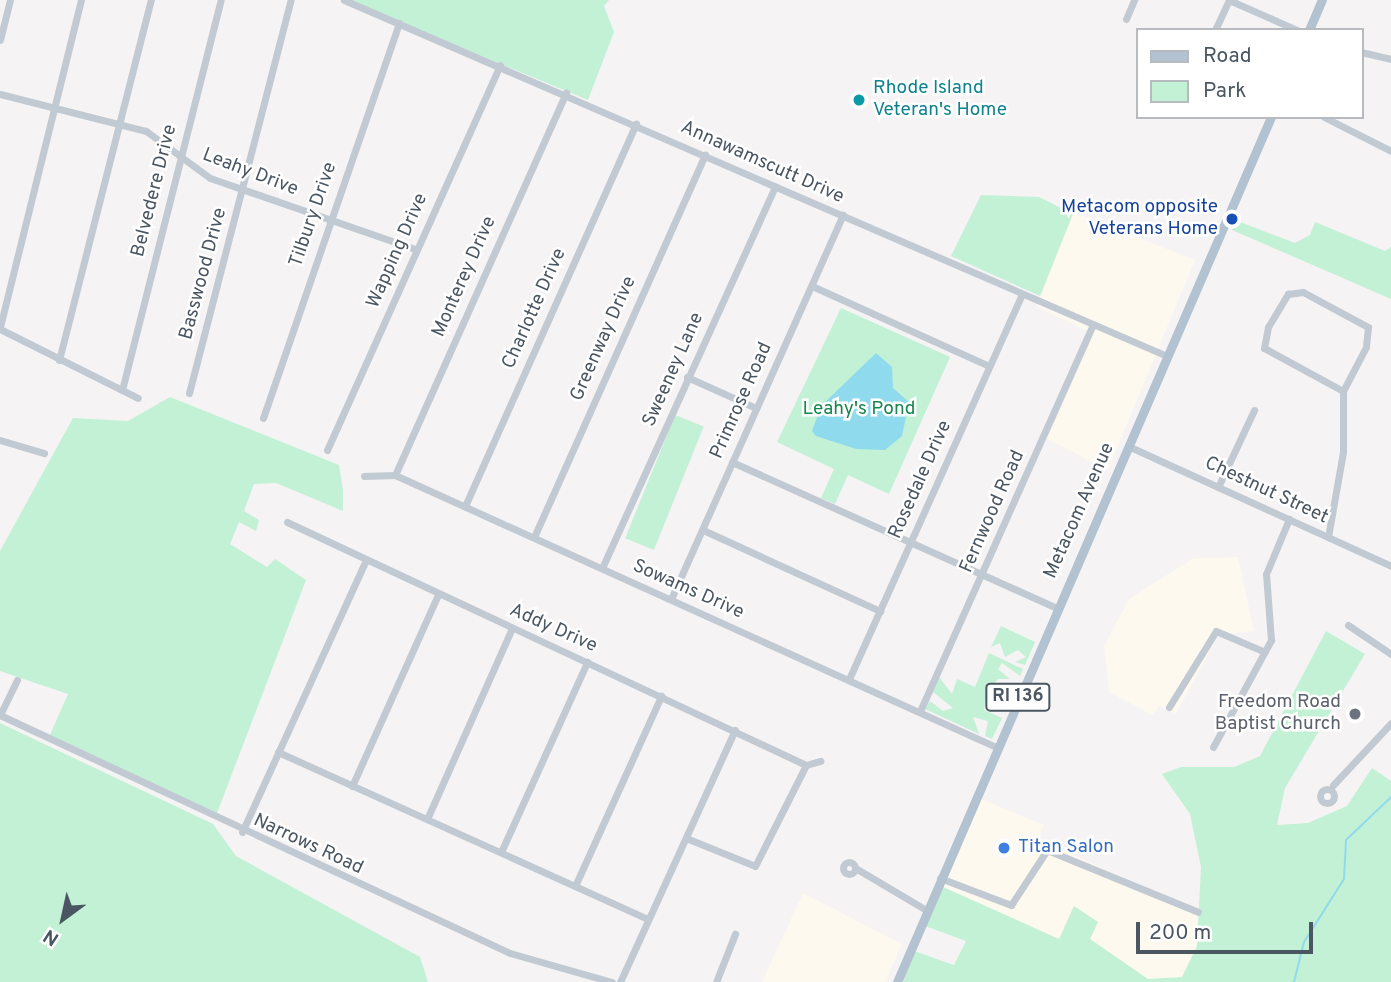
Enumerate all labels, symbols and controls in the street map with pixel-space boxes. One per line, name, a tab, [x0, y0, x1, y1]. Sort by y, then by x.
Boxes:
legend	[1136, 28, 1363, 119]
text: Road	[1203, 43, 1252, 70]
place label: Rhode Island Veteran's Home	[873, 78, 1007, 122]
text: Park	[1203, 78, 1246, 105]
marker: Rhode Island Veteran's Home	[851, 92, 867, 108]
street label: Annawamscutt Drive	[677, 117, 847, 209]
street label: Belvedere Drive	[128, 122, 182, 260]
street label: Leahy Drive	[199, 144, 301, 202]
street label: Tilbury Drive	[285, 160, 343, 270]
street label: Wapping Drive	[363, 190, 433, 312]
place label: Metacom opposite Veterans Home	[1061, 197, 1218, 241]
street label: Basswood Drive	[175, 206, 233, 342]
marker: Metacom opposite Veterans Home	[1224, 211, 1240, 227]
street label: Monterey Drive	[428, 213, 502, 341]
street label: Charlotte Drive	[498, 245, 572, 373]
street label: Greenway Drive	[566, 273, 642, 405]
street label: Sweeney Lane	[639, 309, 709, 431]
street label: Primrose Road	[706, 339, 778, 463]
park label: Leahy's Pond	[802, 399, 916, 421]
street label: Rosedale Drive	[885, 417, 957, 543]
street label: Metacom Avenue	[1040, 439, 1120, 583]
street label: Fernwood Road	[956, 447, 1030, 577]
street label: Chestnut Street	[1201, 452, 1331, 530]
street label: Sowams Drive	[629, 555, 747, 625]
street label: Addy Drive	[506, 600, 600, 658]
road number: RI 136	[985, 682, 1051, 712]
place label: Freedom Road Baptist Church	[1215, 692, 1341, 736]
marker: Freedom Road Baptist Church	[1347, 706, 1363, 722]
street label: Narrows Road	[249, 810, 367, 880]
place label: Titan Salon	[1018, 837, 1114, 859]
marker: Titan Salon	[996, 840, 1012, 856]
north arrow	[28, 884, 98, 954]
scale bar	[1139, 908, 1316, 952]
text: 200 m	[1149, 920, 1211, 947]
text: N	[39, 923, 64, 950]

